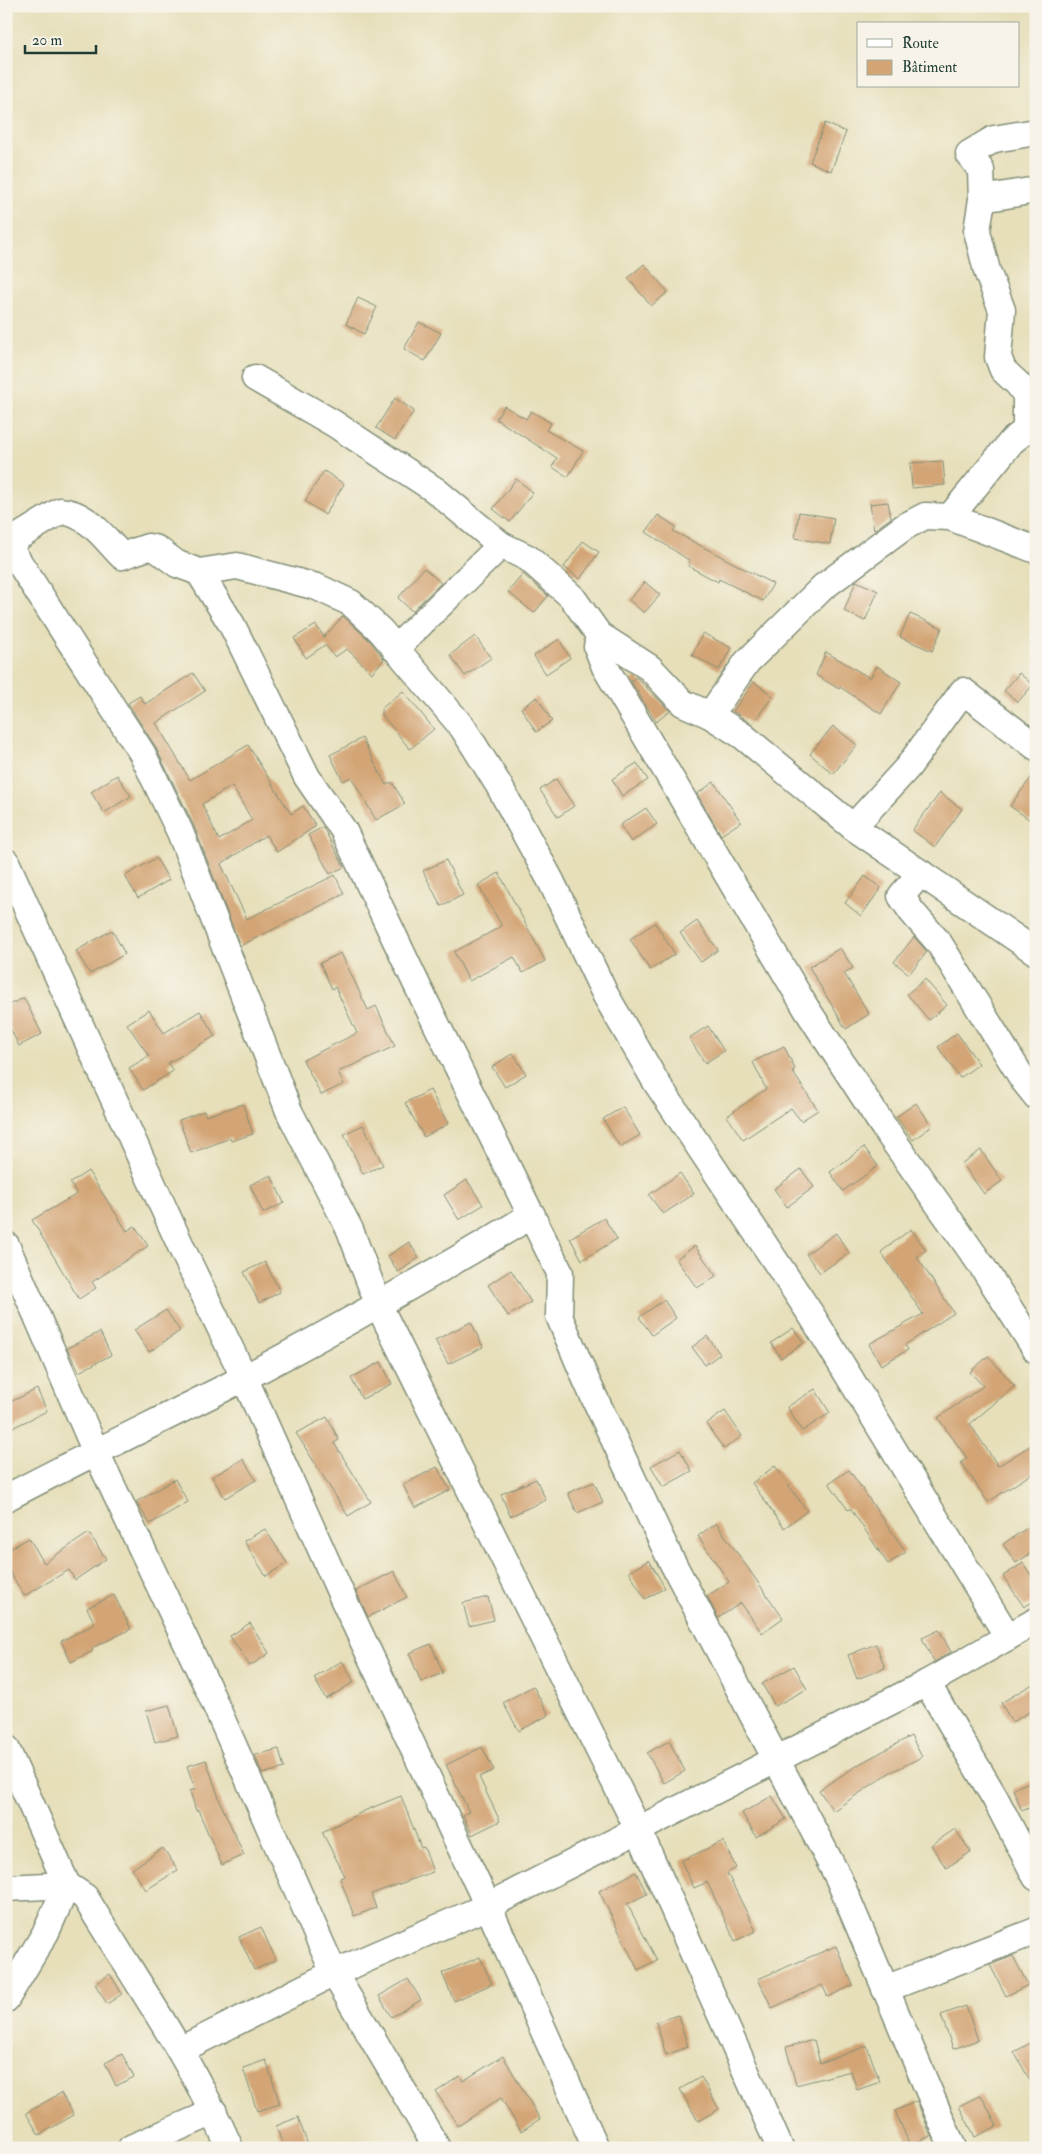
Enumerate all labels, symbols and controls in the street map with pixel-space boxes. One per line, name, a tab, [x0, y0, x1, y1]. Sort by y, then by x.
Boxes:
scale bar	[25, 22, 96, 54]
legend	[857, 22, 1020, 88]
text: 20 m	[32, 31, 62, 50]
text: Route	[902, 34, 939, 53]
text: Bâtiment	[902, 58, 957, 77]

